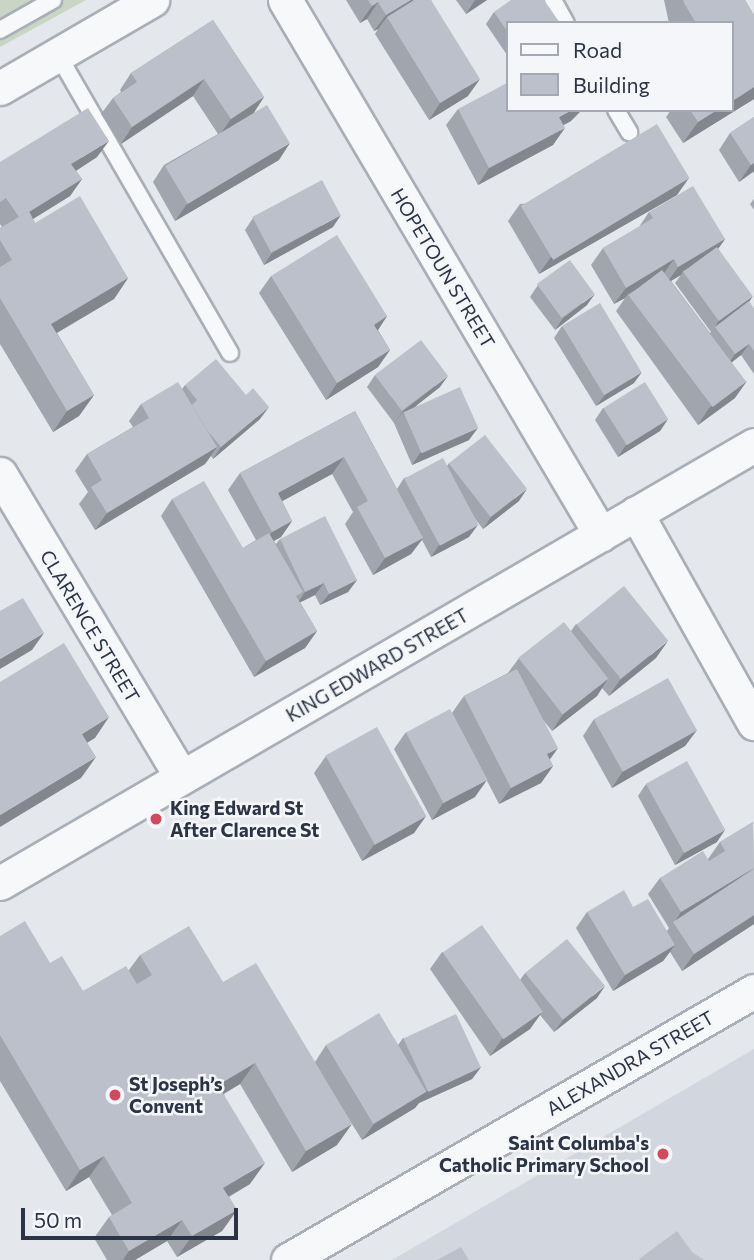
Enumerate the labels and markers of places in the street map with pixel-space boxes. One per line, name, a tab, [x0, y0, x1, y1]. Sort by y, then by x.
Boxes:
place label: King Edward St After Clarence St	[170, 797, 319, 841]
marker: King Edward St After Clarence St	[148, 811, 164, 827]
place label: St Joseph’s Convent	[129, 1073, 223, 1117]
marker: St Joseph’s Convent	[107, 1087, 123, 1103]
place label: Saint Columba's Catholic Primary School	[439, 1132, 649, 1176]
marker: Saint Columba's Catholic Primary School	[655, 1146, 671, 1162]

